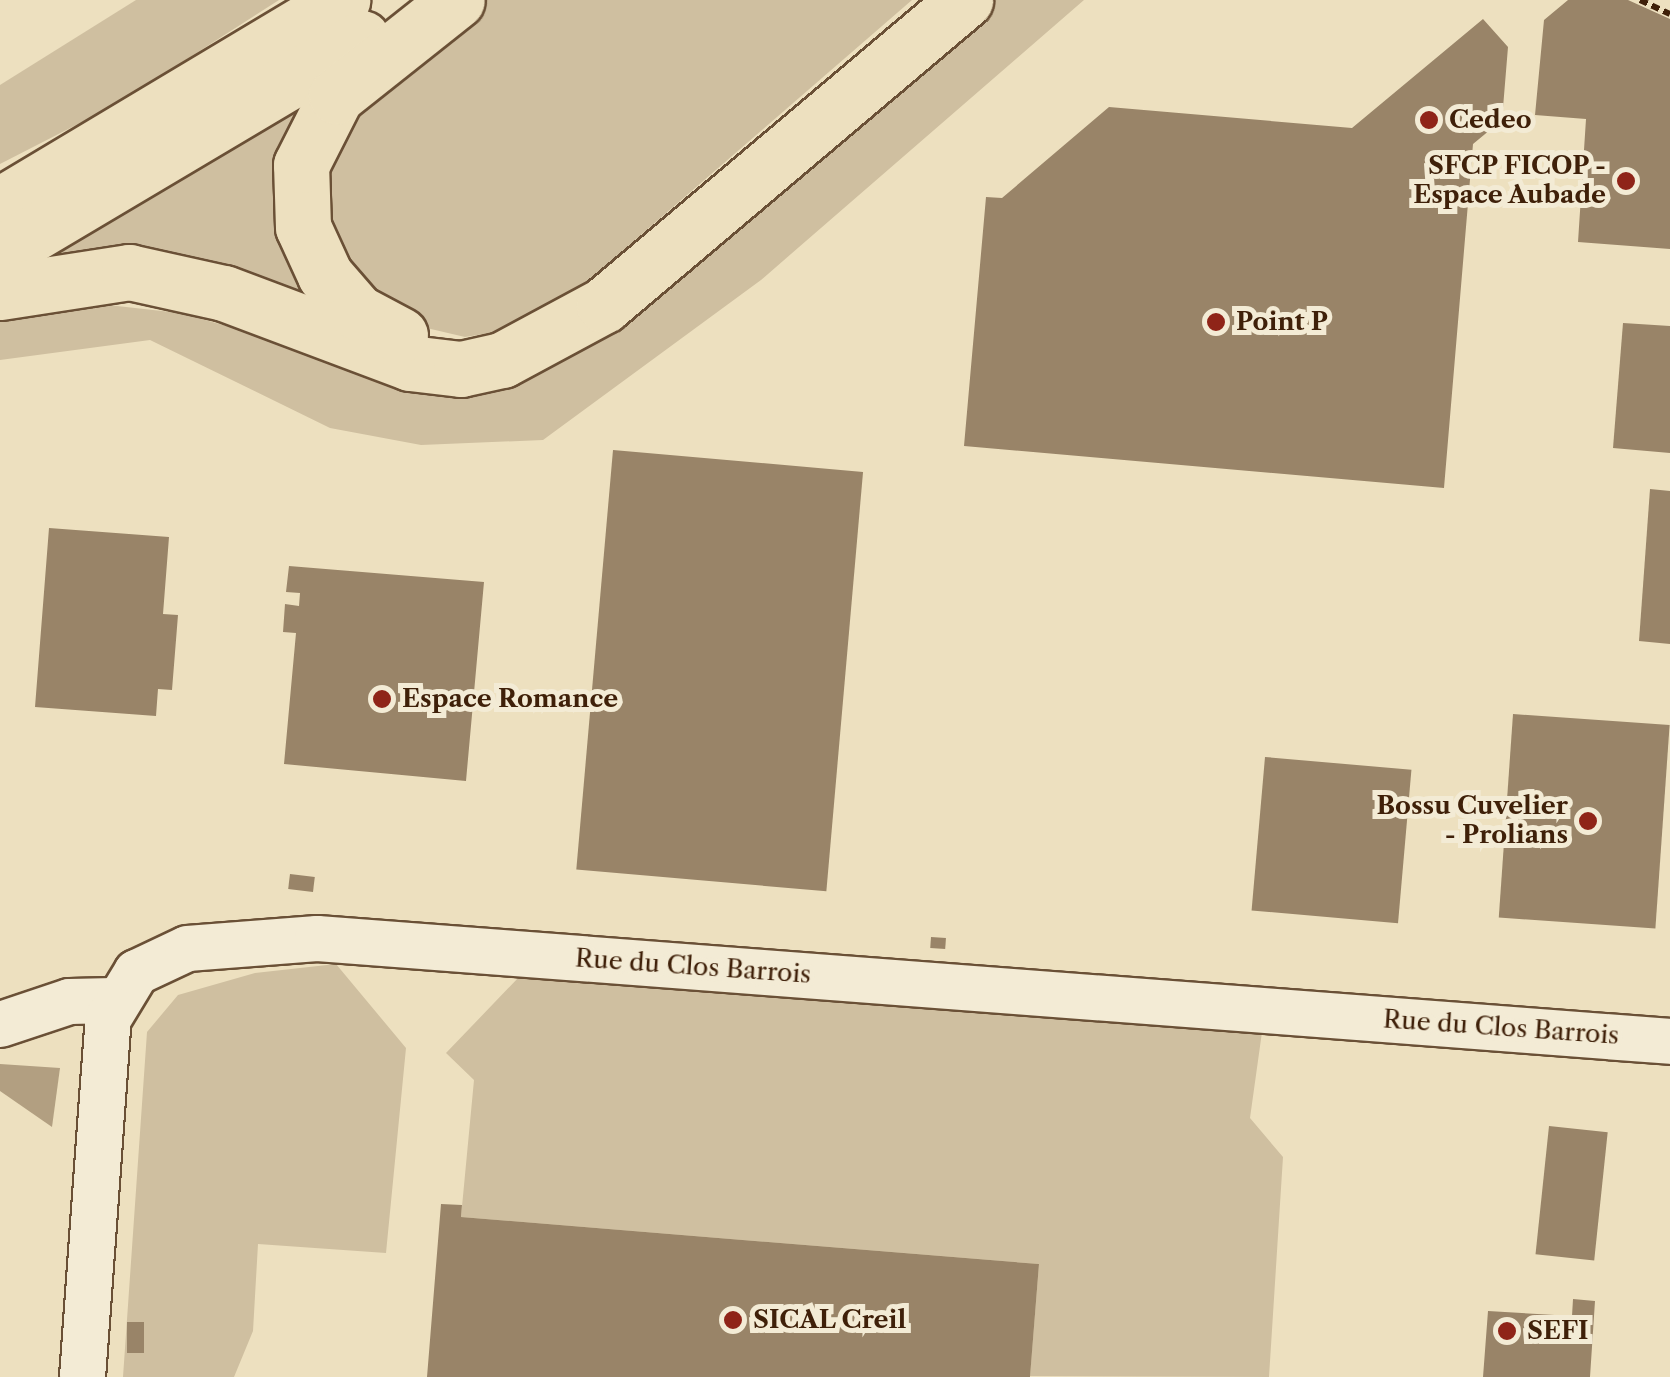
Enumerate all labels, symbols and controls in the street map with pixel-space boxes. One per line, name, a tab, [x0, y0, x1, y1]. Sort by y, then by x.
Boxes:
place label: Cedeo	[1449, 105, 1532, 135]
marker: Cedeo	[1418, 109, 1440, 131]
place label: SFCP FICOP - Espace Aubade	[1412, 152, 1606, 211]
marker: SFCP FICOP - Espace Aubade	[1615, 170, 1637, 192]
place label: Point P	[1236, 307, 1328, 337]
marker: Point P	[1205, 311, 1227, 333]
place label: Espace Romance	[402, 684, 618, 714]
marker: Espace Romance	[371, 688, 393, 710]
place label: Bossu Cuvelier - Prolians	[1376, 792, 1568, 851]
marker: Bossu Cuvelier - Prolians	[1577, 810, 1599, 832]
street label: Rue du Clos Barrois	[574, 944, 812, 990]
street label: Rue du Clos Barrois	[1382, 1005, 1620, 1051]
place label: SICAL Creil	[753, 1305, 907, 1335]
marker: SICAL Creil	[722, 1309, 744, 1331]
place label: SEFI	[1527, 1316, 1589, 1346]
marker: SEFI	[1496, 1320, 1518, 1342]

